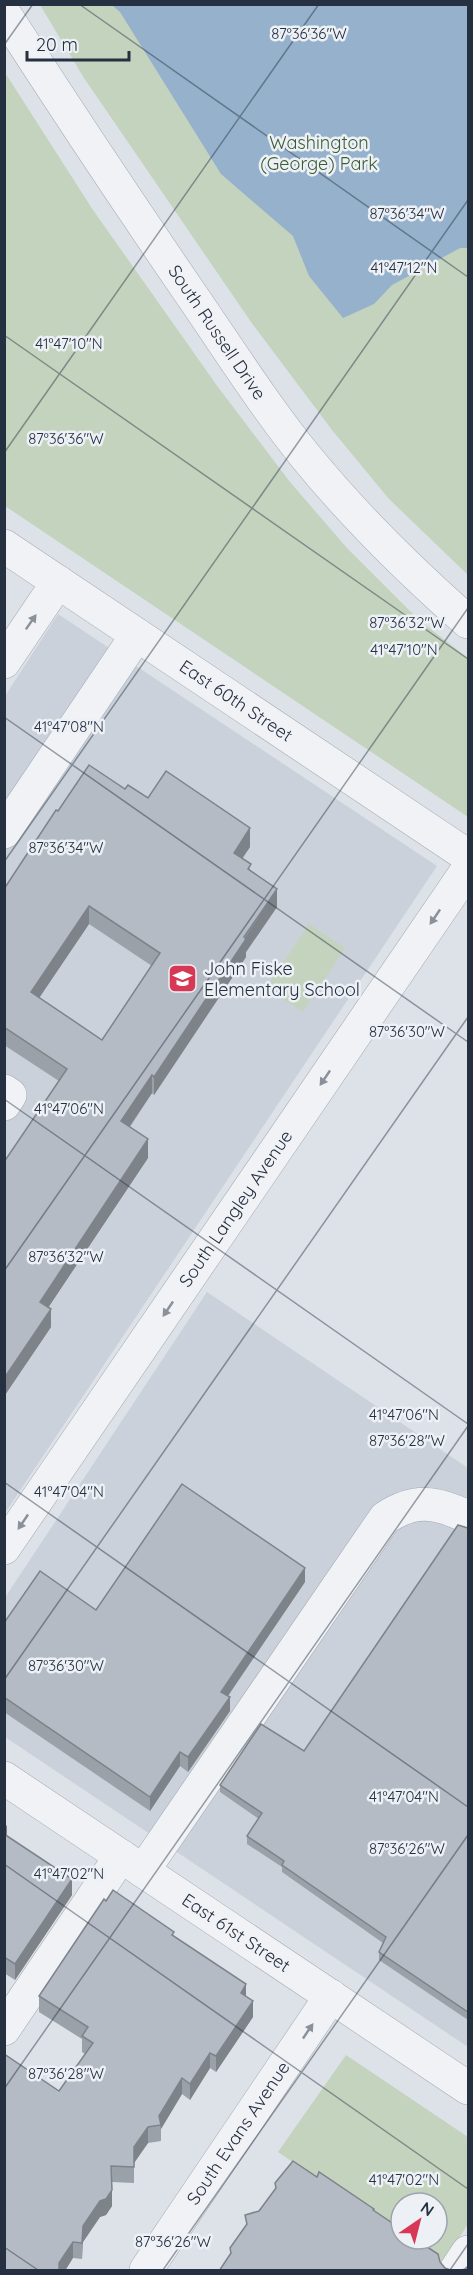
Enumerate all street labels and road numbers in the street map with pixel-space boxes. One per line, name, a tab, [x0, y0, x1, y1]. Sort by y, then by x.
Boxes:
street label: South Russell Drive	[163, 260, 271, 404]
street label: East 60th Street	[175, 654, 297, 747]
street label: South Langley Avenue	[174, 1125, 297, 1291]
street label: East 61st Street	[178, 1888, 295, 1977]
street label: South Evans Avenue	[181, 2057, 295, 2209]

